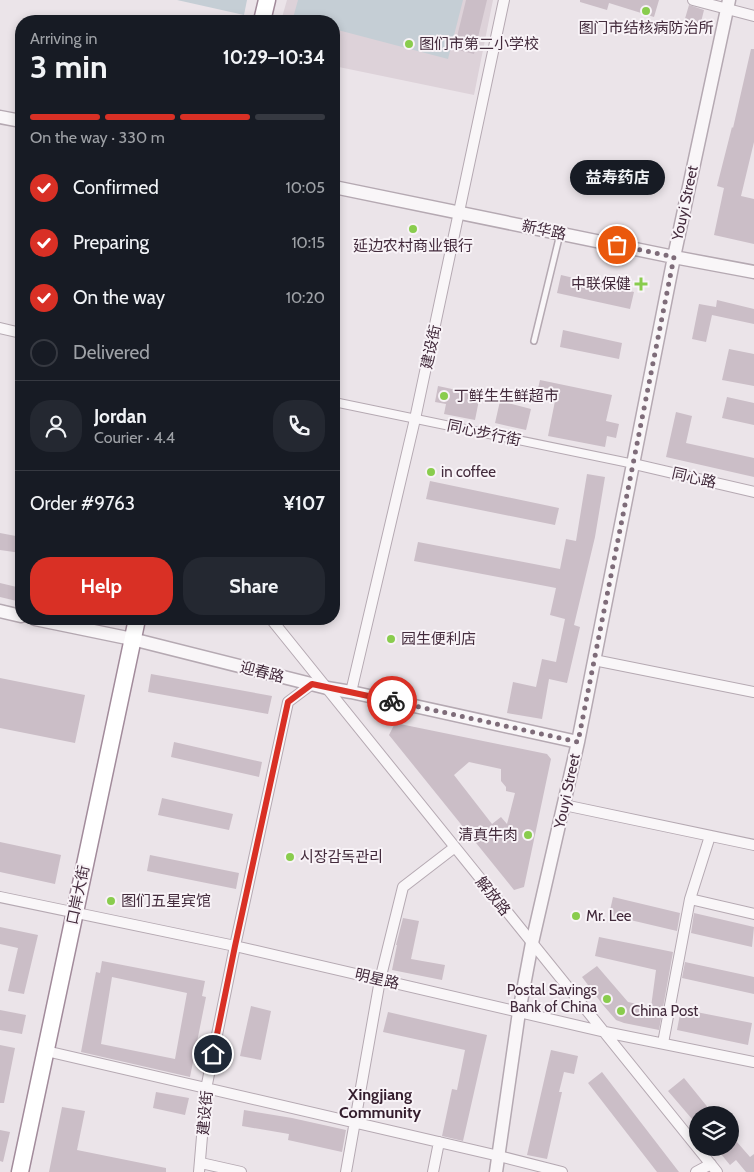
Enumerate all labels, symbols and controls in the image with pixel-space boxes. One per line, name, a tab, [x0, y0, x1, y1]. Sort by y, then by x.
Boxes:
marker: 图门市结核病防治所	[640, 5, 652, 17]
place label: 图门市结核病防治所	[578, 19, 714, 37]
text: Arriving in	[30, 29, 97, 48]
place label: 图们市第二小学校	[419, 35, 539, 53]
marker: 图们市第二小学校	[403, 38, 415, 50]
text: 10:29–10:34	[223, 46, 325, 69]
text: 3 min	[30, 47, 108, 86]
text: On the way · 330 m	[30, 128, 165, 147]
callout: 益寿药店	[570, 160, 664, 195]
street label: Youyi Street	[668, 164, 702, 243]
text: 益寿药店	[585, 168, 650, 187]
icon: check	[30, 174, 58, 202]
text: Confirmed	[73, 176, 159, 199]
text: 10:05	[285, 178, 325, 197]
street label: 新华路	[520, 217, 568, 243]
marker: 延边农村商业银行	[407, 223, 419, 235]
pin	[596, 224, 638, 266]
icon: check	[30, 229, 58, 257]
text: Preparing	[73, 231, 149, 254]
icon: bag	[603, 231, 631, 259]
text: 10:15	[291, 233, 325, 252]
place label: 延边农村商业银行	[353, 237, 473, 255]
place label: 中联保健	[571, 275, 631, 293]
marker: 中联保健	[635, 278, 647, 290]
icon: check	[30, 284, 58, 312]
text: On the way	[73, 286, 165, 309]
text: 10:20	[286, 288, 325, 307]
street label: 建设街	[418, 323, 444, 371]
text: Delivered	[73, 341, 150, 364]
place label: 丁鲜生生鲜超市	[454, 387, 559, 405]
marker: 丁鲜生生鲜超市	[438, 390, 450, 402]
button: person	[30, 400, 82, 452]
button: phone	[273, 400, 325, 452]
text: Jordan	[94, 405, 147, 428]
street label: 同心步行街	[445, 416, 523, 450]
text: Courier · 4.4	[94, 428, 175, 447]
place label: in coffee	[441, 463, 496, 481]
street label: 同心路	[670, 464, 718, 492]
marker: in coffee	[425, 466, 437, 478]
text: Order #9763	[30, 492, 135, 515]
text: ¥107	[283, 492, 325, 515]
button: Help	[30, 557, 173, 615]
button: Share	[183, 557, 325, 615]
place label: 园生便利店	[401, 630, 476, 648]
marker: 园生便利店	[385, 633, 397, 645]
street label: 迎春路	[238, 658, 286, 686]
courier	[367, 676, 417, 726]
icon: bike	[378, 687, 406, 715]
street label: Youyi Street	[550, 752, 584, 831]
place label: 清真牛肉	[458, 826, 518, 844]
marker: 清真牛肉	[522, 829, 534, 841]
place label: 시장감독관리	[300, 848, 383, 866]
marker: 시장감독관리	[284, 851, 296, 863]
street label: 口岸大街	[63, 864, 93, 926]
street label: 解放路	[472, 873, 514, 919]
place label: 图们五星宾馆	[121, 892, 211, 910]
marker: 图们五星宾馆	[105, 895, 117, 907]
place label: Mr. Lee	[586, 907, 632, 925]
marker: Mr. Lee	[570, 910, 582, 922]
street label: 明星路	[353, 965, 401, 993]
place label: Postal Savings Bank of China	[507, 981, 598, 1016]
marker: Postal Savings Bank of China	[601, 993, 613, 1005]
place label: China Post	[631, 1002, 698, 1020]
marker: China Post	[615, 1005, 627, 1017]
pin	[192, 1033, 234, 1075]
icon: home	[199, 1040, 227, 1068]
district label: Xingjiang Community	[339, 1085, 421, 1122]
street label: 建设街	[194, 1090, 216, 1136]
map controls	[689, 1106, 739, 1156]
button: layers	[689, 1106, 739, 1156]

